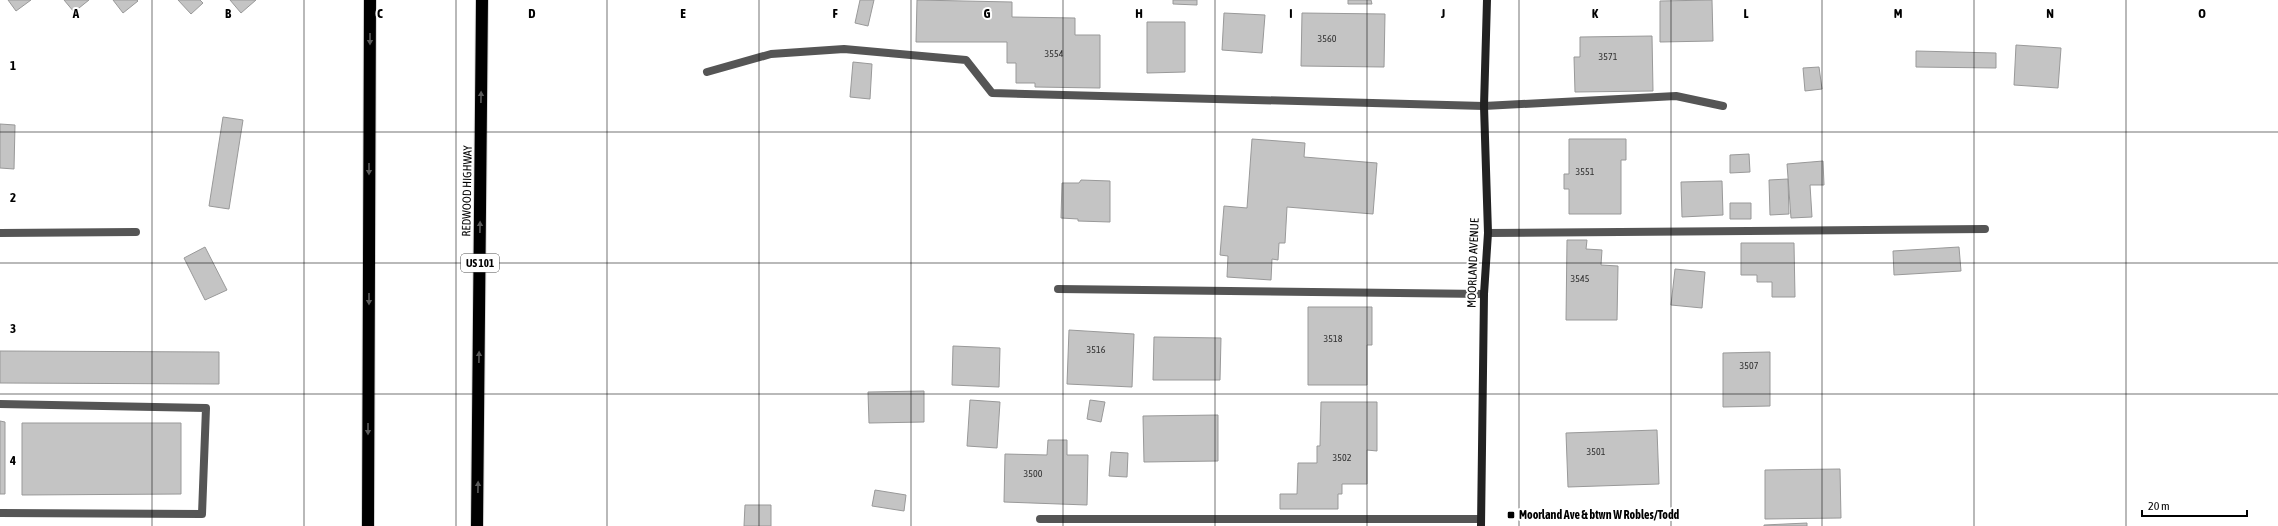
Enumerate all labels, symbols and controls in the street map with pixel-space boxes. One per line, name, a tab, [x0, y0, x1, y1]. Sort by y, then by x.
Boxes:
text: A	[72, 6, 80, 21]
text: B	[225, 6, 232, 21]
text: C	[377, 6, 383, 21]
text: D	[528, 6, 536, 21]
text: E	[680, 6, 686, 21]
text: F	[832, 6, 838, 21]
text: G	[984, 6, 991, 21]
text: H	[1135, 6, 1143, 21]
text: I	[1289, 6, 1293, 21]
text: J	[1440, 6, 1445, 21]
text: K	[1592, 6, 1599, 21]
text: L	[1743, 6, 1749, 21]
text: M	[1894, 6, 1903, 21]
text: N	[2046, 6, 2054, 21]
text: O	[2198, 6, 2206, 21]
one-way arrow	[367, 33, 373, 46]
house number: 3560	[1318, 33, 1337, 44]
house number: 3554	[1045, 48, 1064, 59]
house number: 3571	[1599, 51, 1618, 62]
text: 1	[10, 58, 16, 73]
one-way arrow	[478, 90, 484, 103]
street label: REDWOOD HIGHWAY	[459, 145, 475, 237]
one-way arrow	[366, 163, 372, 176]
house number: 3551	[1576, 166, 1595, 177]
text: 2	[10, 190, 16, 205]
street label: MOORLAND AVENUE	[1464, 218, 1482, 308]
one-way arrow	[477, 220, 483, 233]
road number: US 101	[461, 254, 499, 272]
house number: 3545	[1571, 273, 1590, 284]
one-way arrow	[366, 293, 372, 306]
text: 3	[10, 321, 16, 336]
house number: 3518	[1324, 333, 1343, 344]
house number: 3516	[1087, 344, 1106, 355]
one-way arrow	[476, 350, 482, 363]
house number: 3507	[1740, 360, 1759, 371]
one-way arrow	[365, 423, 371, 436]
house number: 3501	[1587, 446, 1606, 457]
house number: 3502	[1333, 452, 1352, 463]
text: 4	[9, 453, 16, 468]
house number: 3500	[1024, 468, 1043, 479]
one-way arrow	[475, 480, 481, 493]
scale bar	[2142, 492, 2247, 518]
text: 20 m	[2148, 499, 2170, 513]
place label: Moorland Ave & btwn W Robles/Todd	[1519, 508, 1680, 522]
marker: Moorland Ave & btwn W Robles/Todd	[1506, 510, 1516, 520]

